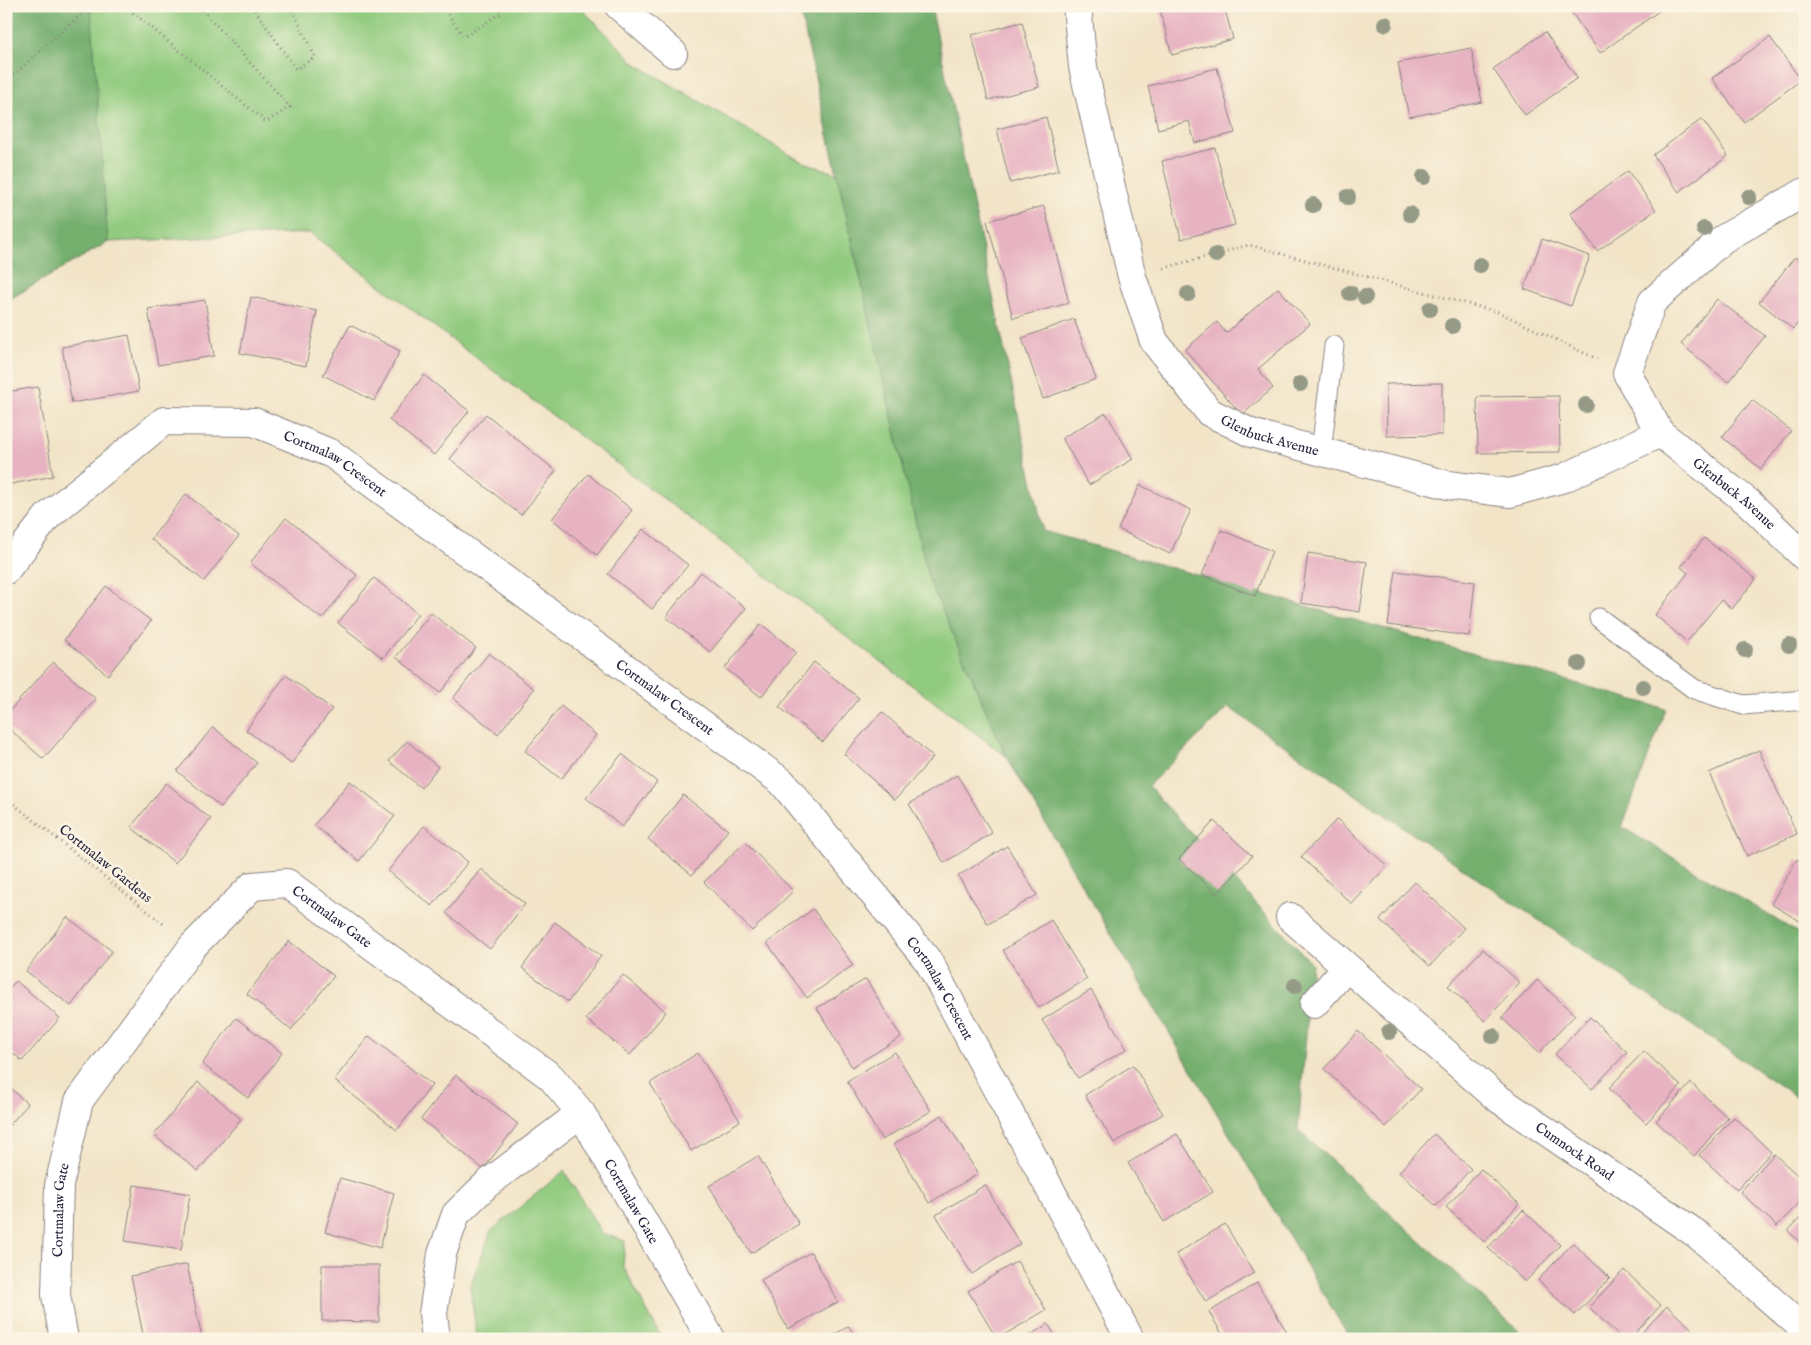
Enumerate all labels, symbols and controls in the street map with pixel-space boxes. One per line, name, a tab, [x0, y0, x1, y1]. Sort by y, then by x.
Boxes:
street label: Glenbuck Avenue	[1217, 411, 1321, 461]
street label: Cortmalaw Crescent	[281, 427, 390, 501]
street label: Glenbuck Avenue	[1689, 454, 1779, 534]
street label: Cortmalaw Crescent	[612, 656, 718, 740]
street label: Cortmalaw Gardens	[55, 821, 156, 907]
street label: Cortmalaw Gate	[288, 882, 376, 953]
street label: Cortmalaw Crescent	[902, 933, 977, 1044]
street label: Cumnock Road	[1531, 1118, 1617, 1185]
street label: Cortmalaw Gate	[599, 1156, 663, 1248]
street label: Cortmalaw Gate	[49, 1161, 74, 1257]

